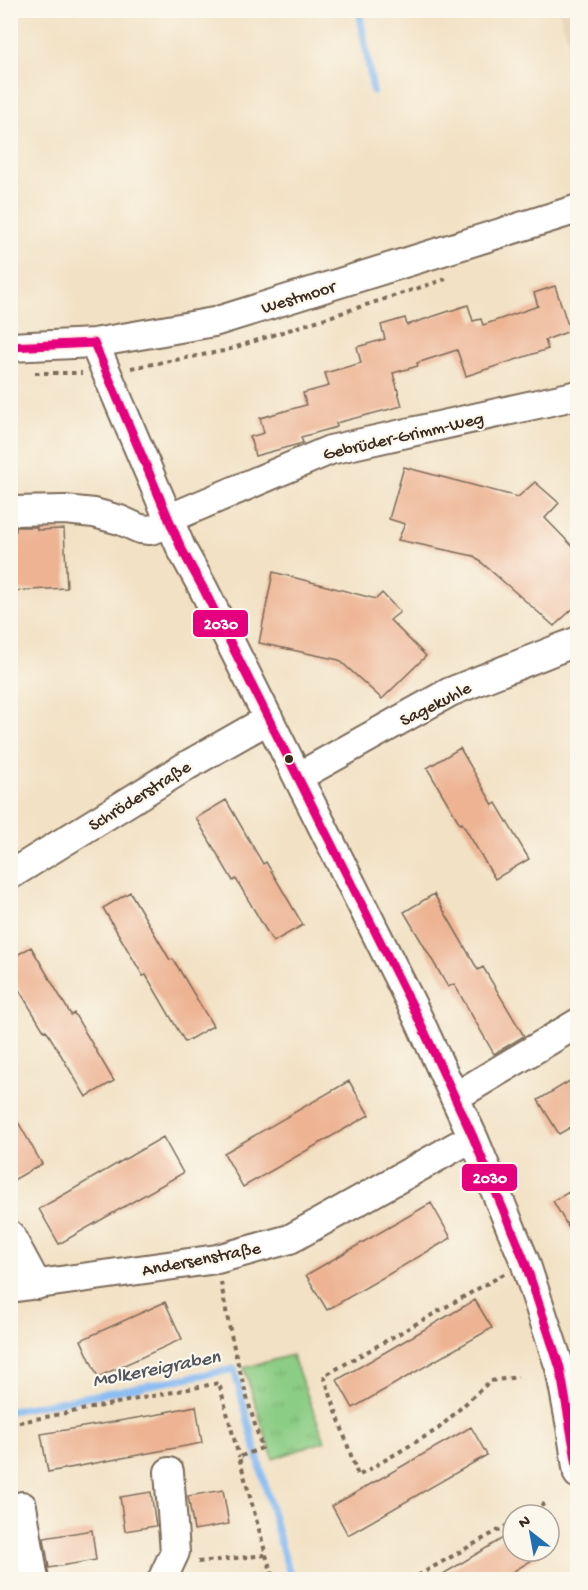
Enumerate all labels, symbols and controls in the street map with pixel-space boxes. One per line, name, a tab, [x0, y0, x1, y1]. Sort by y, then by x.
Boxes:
street label: Westmoor	[259, 277, 340, 320]
street label: Gebrüder-Grimm-Weg	[321, 409, 486, 466]
line badge: 2030	[192, 609, 249, 638]
text: 2030	[204, 617, 238, 636]
street label: Sagekuhle	[397, 678, 476, 732]
unlabelled marker	[283, 753, 295, 765]
street label: Schröderstraße	[85, 757, 196, 837]
line badge: 2030	[461, 1163, 518, 1192]
text: 2030	[473, 1171, 507, 1190]
street label: Andersenstraße	[140, 1239, 263, 1282]
water label: Molkereigraben	[91, 1347, 223, 1394]
north arrow	[501, 1503, 561, 1563]
text: N	[516, 1512, 535, 1534]

